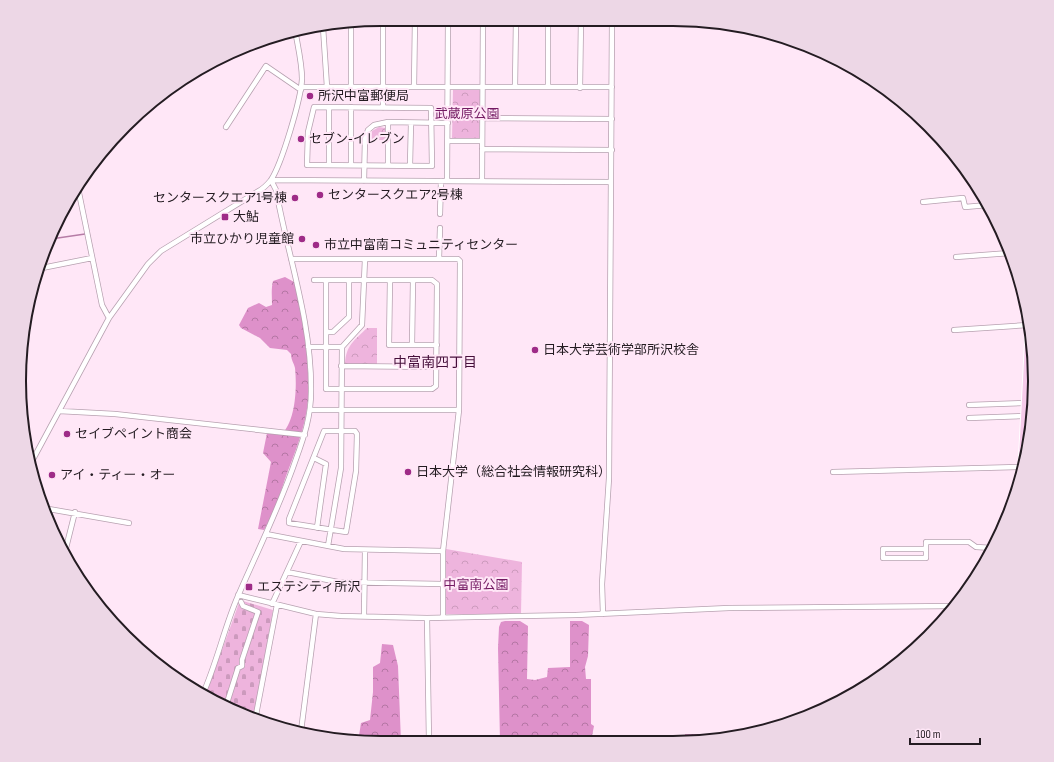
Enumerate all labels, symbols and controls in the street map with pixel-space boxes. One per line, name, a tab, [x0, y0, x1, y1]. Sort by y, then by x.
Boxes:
place label: 所沢中富郵便局	[318, 88, 409, 104]
marker: 所沢中富郵便局	[305, 91, 315, 101]
park label: 武蔵原公園	[434, 106, 500, 122]
place label: セブン-イレブン	[309, 131, 405, 147]
marker: セブン-イレブン	[296, 134, 306, 144]
place label: センタースクエア2号棟	[328, 187, 463, 203]
place label: センタースクエア1号棟	[153, 190, 287, 206]
marker: センタースクエア2号棟	[315, 190, 325, 200]
marker: センタースクエア1号棟	[290, 193, 300, 203]
place label: 大鮎	[233, 209, 259, 225]
marker: 大鮎	[220, 212, 230, 222]
place label: 市立ひかり児童館	[190, 231, 294, 247]
marker: 市立ひかり児童館	[297, 234, 307, 244]
place label: 市立中富南コミュニティセンター	[324, 237, 518, 253]
marker: 市立中富南コミュニティセンター	[311, 240, 321, 250]
place label: 日本大学芸術学部所沢校舎	[543, 342, 699, 358]
marker: 日本大学芸術学部所沢校舎	[530, 345, 540, 355]
district label: 中富南四丁目	[393, 354, 477, 371]
place label: セイブペイント商会	[75, 426, 192, 442]
marker: セイブペイント商会	[62, 429, 72, 439]
place label: 日本大学（総合社会情報研究科）	[416, 464, 611, 480]
place label: アイ・ティー・オー	[60, 467, 176, 483]
marker: 日本大学（総合社会情報研究科）	[403, 467, 413, 477]
marker: アイ・ティー・オー	[47, 470, 57, 480]
park label: 中富南公園	[443, 577, 509, 593]
place label: エステシティ所沢	[257, 579, 360, 595]
marker: エステシティ所沢	[244, 582, 254, 592]
scale bar	[910, 720, 980, 746]
text: 100 m	[916, 727, 941, 742]

